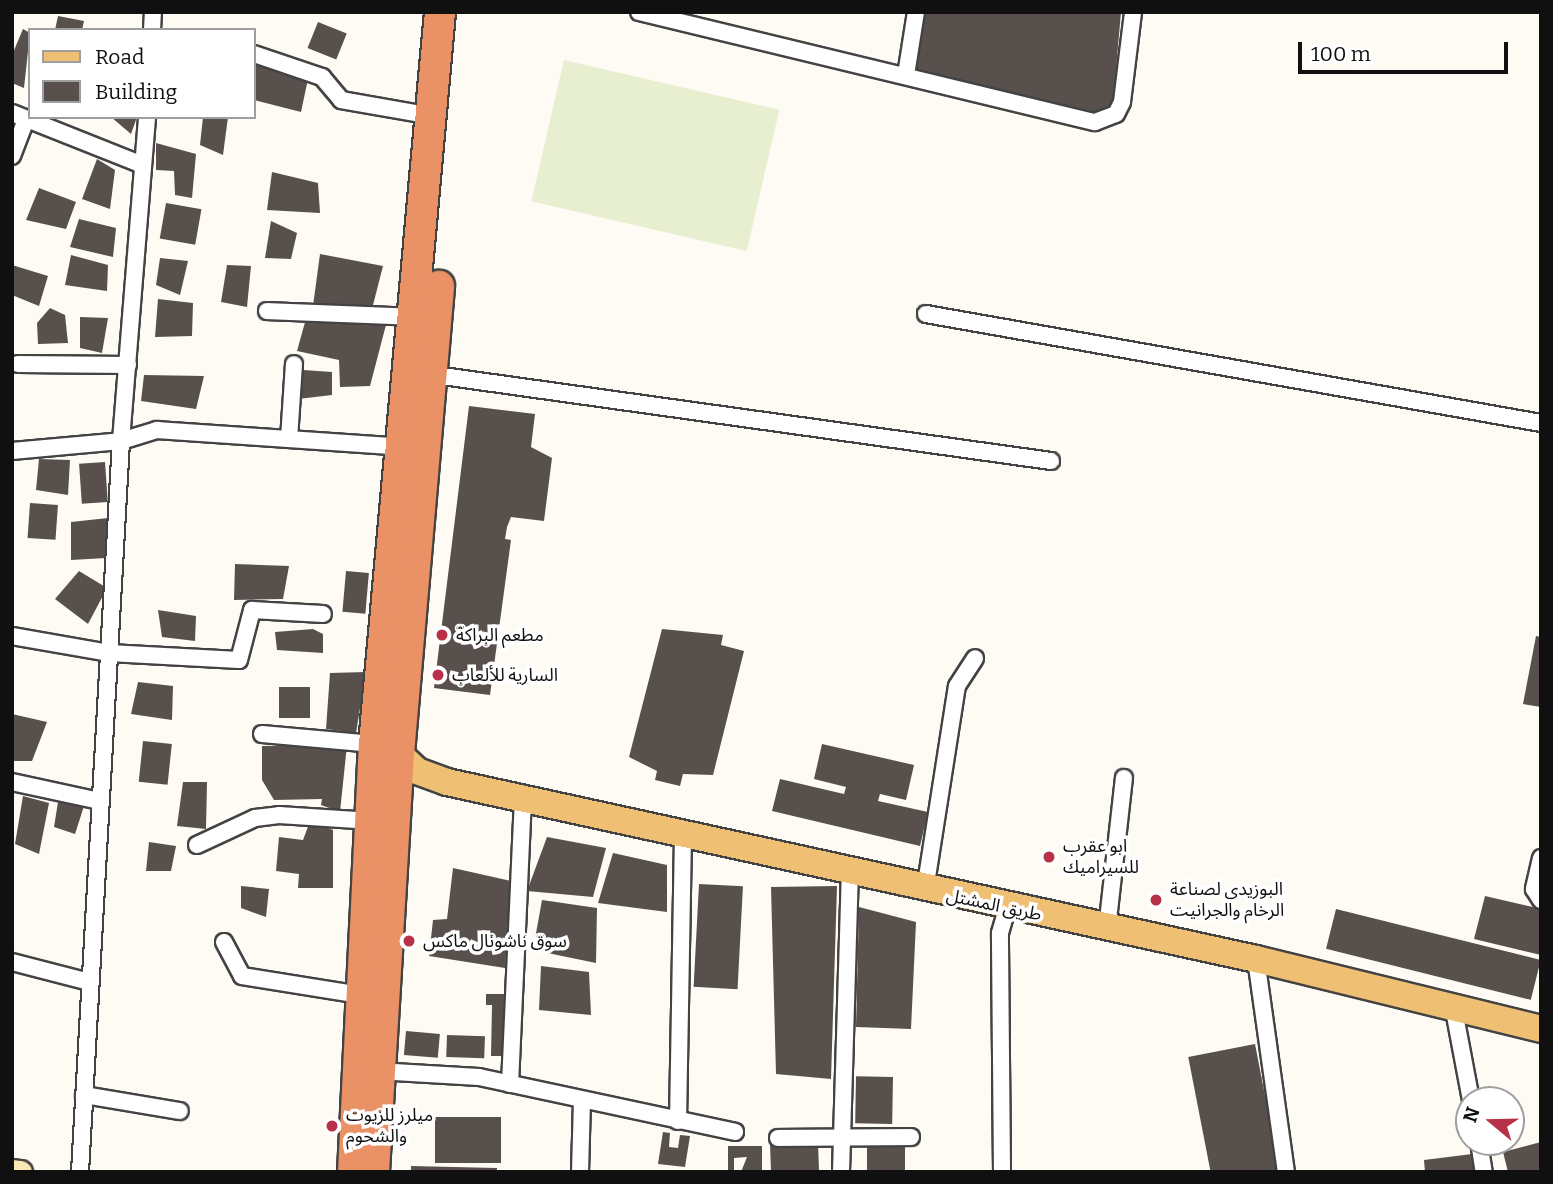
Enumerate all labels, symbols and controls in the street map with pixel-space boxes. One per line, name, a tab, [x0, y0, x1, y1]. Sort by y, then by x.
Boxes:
legend	[28, 28, 256, 119]
scale bar	[1301, 28, 1511, 72]
text: 100 m	[1311, 41, 1371, 67]
text: Road	[95, 44, 144, 70]
text: Building	[95, 79, 177, 105]
place label: مطعم البراكة	[456, 624, 544, 646]
marker: مطعم البراكة	[434, 627, 450, 643]
place label: السارية للألعاب	[452, 664, 558, 686]
marker: السارية للألعاب	[430, 667, 446, 683]
place label: ابو عقرب للسيراميك	[1063, 836, 1139, 878]
marker: ابو عقرب للسيراميك	[1041, 849, 1057, 865]
place label: البوزيدي لصناعة الرخام والجرانيت	[1170, 879, 1284, 922]
street label: طريق المشتل	[944, 884, 1044, 926]
marker: البوزيدي لصناعة الرخام والجرانيت	[1148, 892, 1164, 908]
place label: سوق ناشونال ماكس	[423, 930, 567, 952]
marker: سوق ناشونال ماكس	[401, 933, 417, 949]
north arrow	[1455, 1086, 1525, 1156]
text: N	[1458, 1104, 1485, 1125]
place label: ميلرز للزيوت والشحوم	[346, 1105, 433, 1148]
marker: ميلرز للزيوت والشحوم	[324, 1118, 340, 1134]

